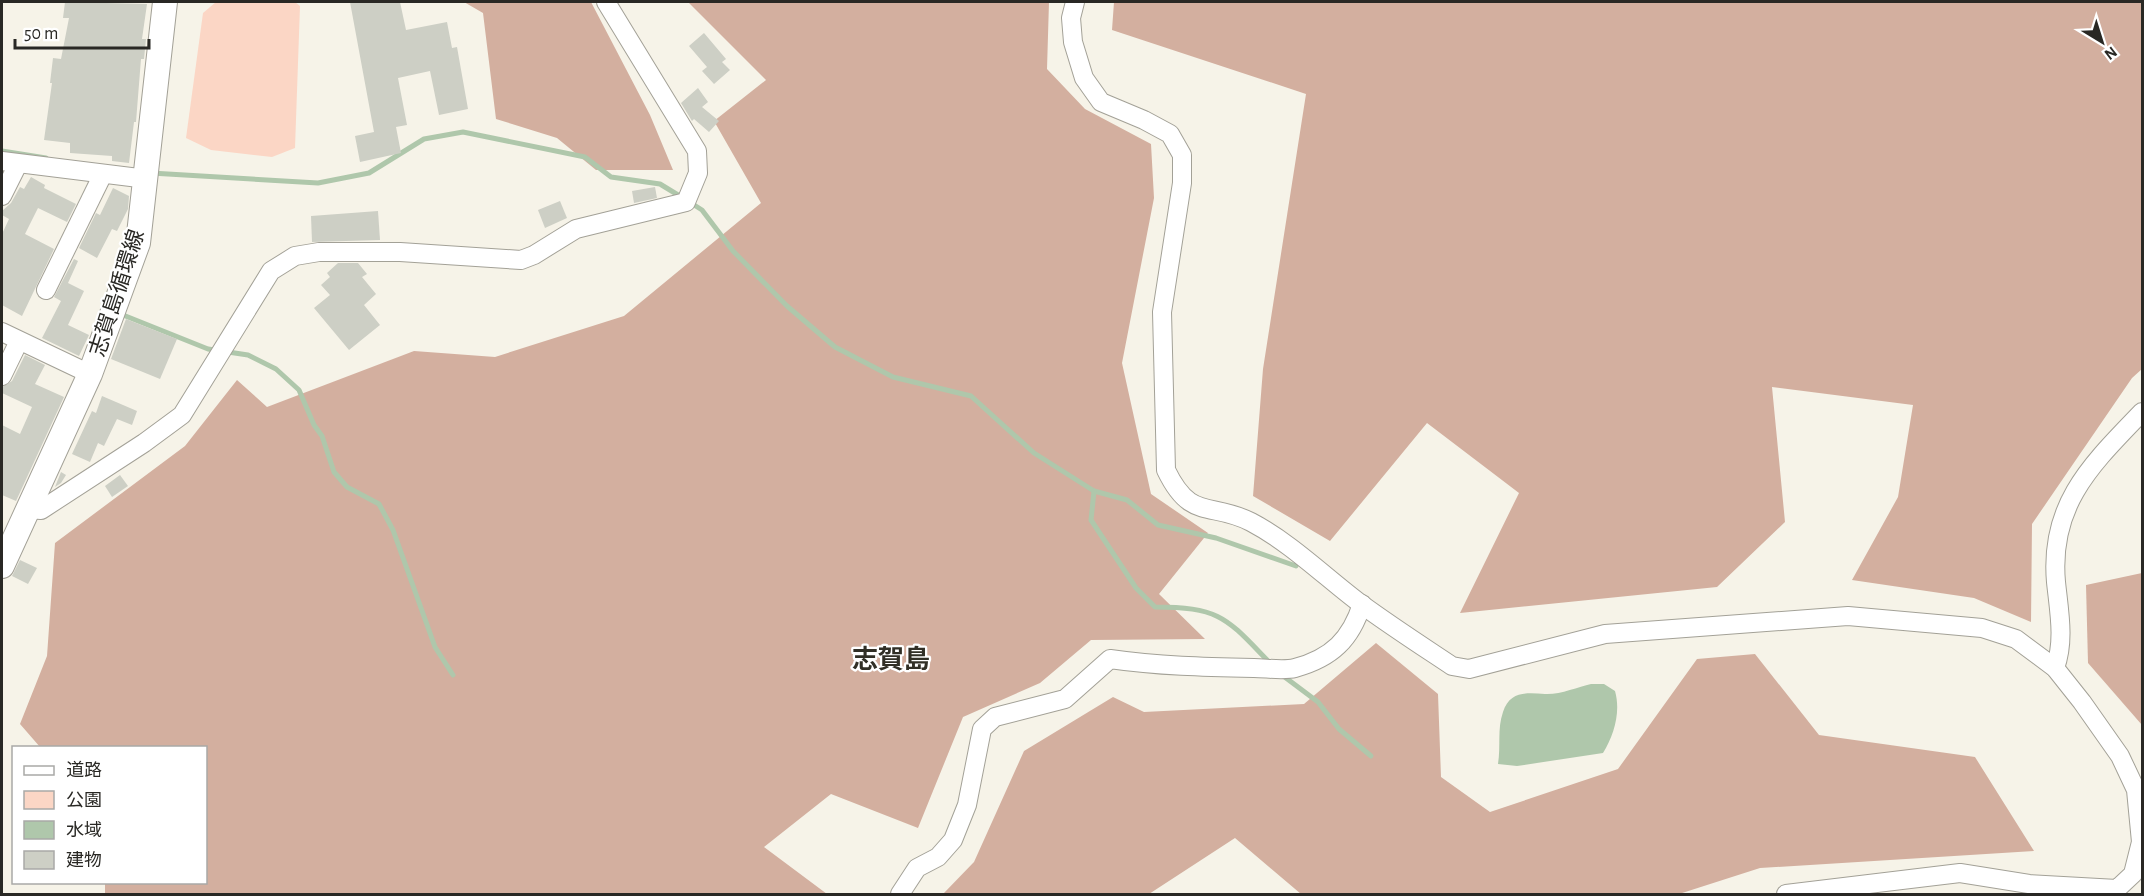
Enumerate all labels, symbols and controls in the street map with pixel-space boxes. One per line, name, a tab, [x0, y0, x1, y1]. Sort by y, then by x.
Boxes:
scale bar	[15, 12, 148, 50]
north arrow	[2072, 12, 2132, 72]
text: 50 m	[24, 25, 58, 43]
text: N	[2101, 43, 2120, 63]
street label: 志賀島循環線	[85, 227, 148, 359]
district label: 志賀島	[852, 645, 930, 673]
legend	[12, 746, 207, 884]
text: 道路	[66, 760, 102, 780]
text: 公園	[66, 791, 102, 810]
text: 水域	[66, 821, 102, 840]
text: 建物	[66, 850, 102, 870]

